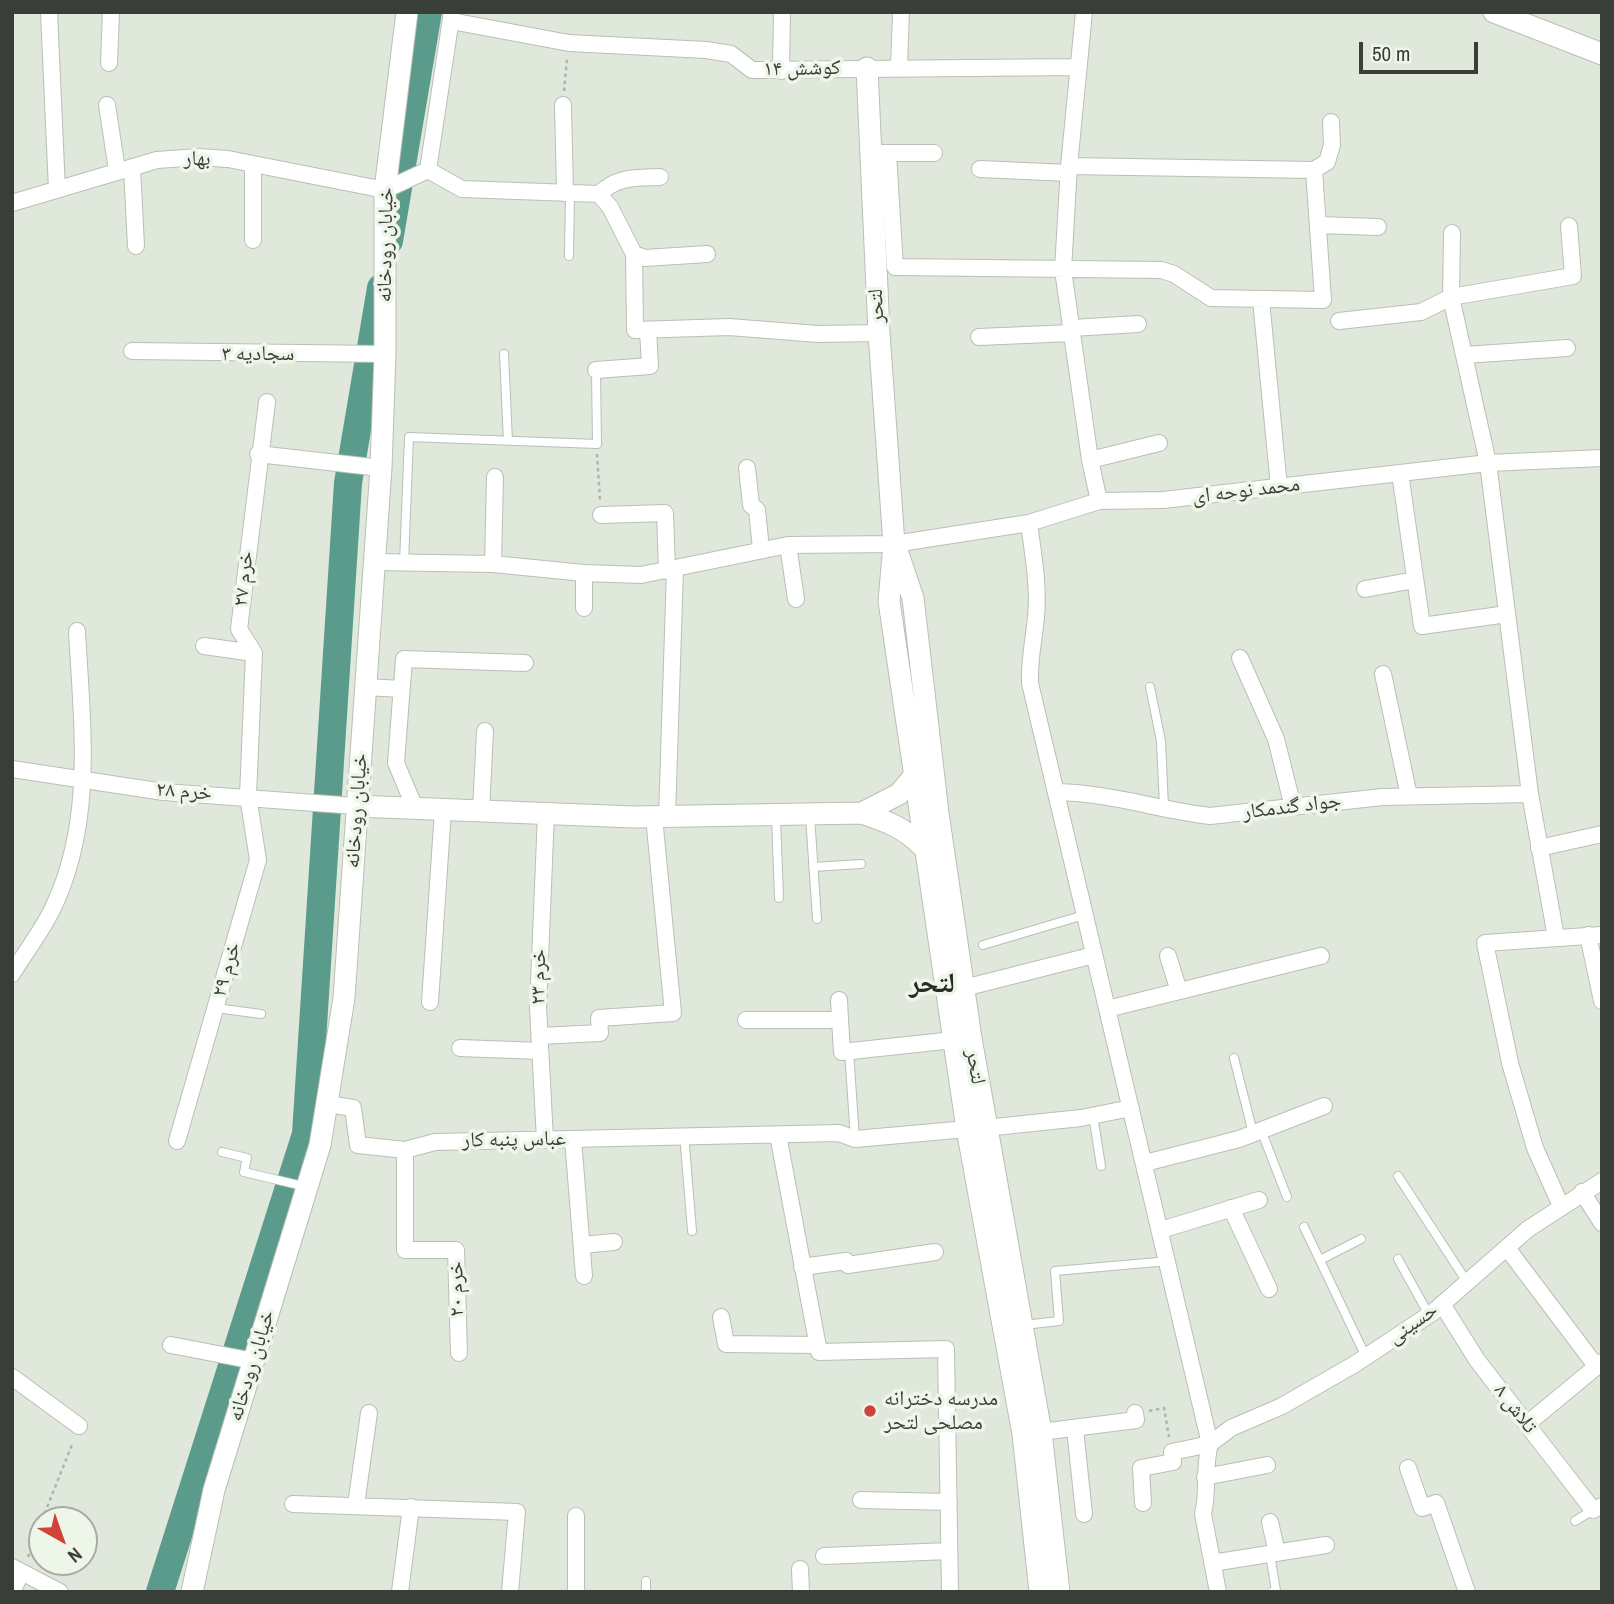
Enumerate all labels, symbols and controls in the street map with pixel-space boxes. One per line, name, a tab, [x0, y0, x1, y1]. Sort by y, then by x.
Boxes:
scale bar	[1362, 28, 1481, 72]
text: 50 m	[1372, 39, 1410, 68]
street label: کوشش ۱۴	[763, 56, 841, 82]
street label: بهار	[183, 146, 211, 172]
street label: خیابان رودخانه	[372, 187, 400, 303]
street label: لتحر	[864, 288, 890, 324]
street label: سجادیه ۳	[222, 341, 294, 367]
street label: محمد نوحه ای	[1191, 472, 1301, 510]
street label: خرم ۲۷	[229, 550, 259, 608]
street label: خیابان رودخانه	[340, 753, 374, 869]
street label: خرم ۲۸	[155, 777, 213, 807]
street label: جواد گندمکار	[1241, 788, 1343, 826]
street label: خرم ۲۹	[207, 940, 247, 1000]
street label: خرم ۲۳	[526, 949, 552, 1005]
district label: لتحر	[909, 967, 955, 1001]
street label: لتحر	[960, 1048, 990, 1086]
street label: عباس پنبه کار	[462, 1126, 566, 1154]
street label: خرم ۲۰	[444, 1261, 470, 1317]
street label: حسینی	[1383, 1298, 1443, 1350]
street label: خیابان رودخانه	[223, 1307, 281, 1425]
street label: تلاش ۸	[1488, 1379, 1542, 1439]
place label: مدرسه دخترانه مصلحی لتحر	[884, 1386, 998, 1436]
marker: مدرسه دخترانه مصلحی لتحر	[862, 1403, 878, 1419]
north arrow	[28, 1506, 98, 1576]
text: N	[63, 1542, 88, 1569]

